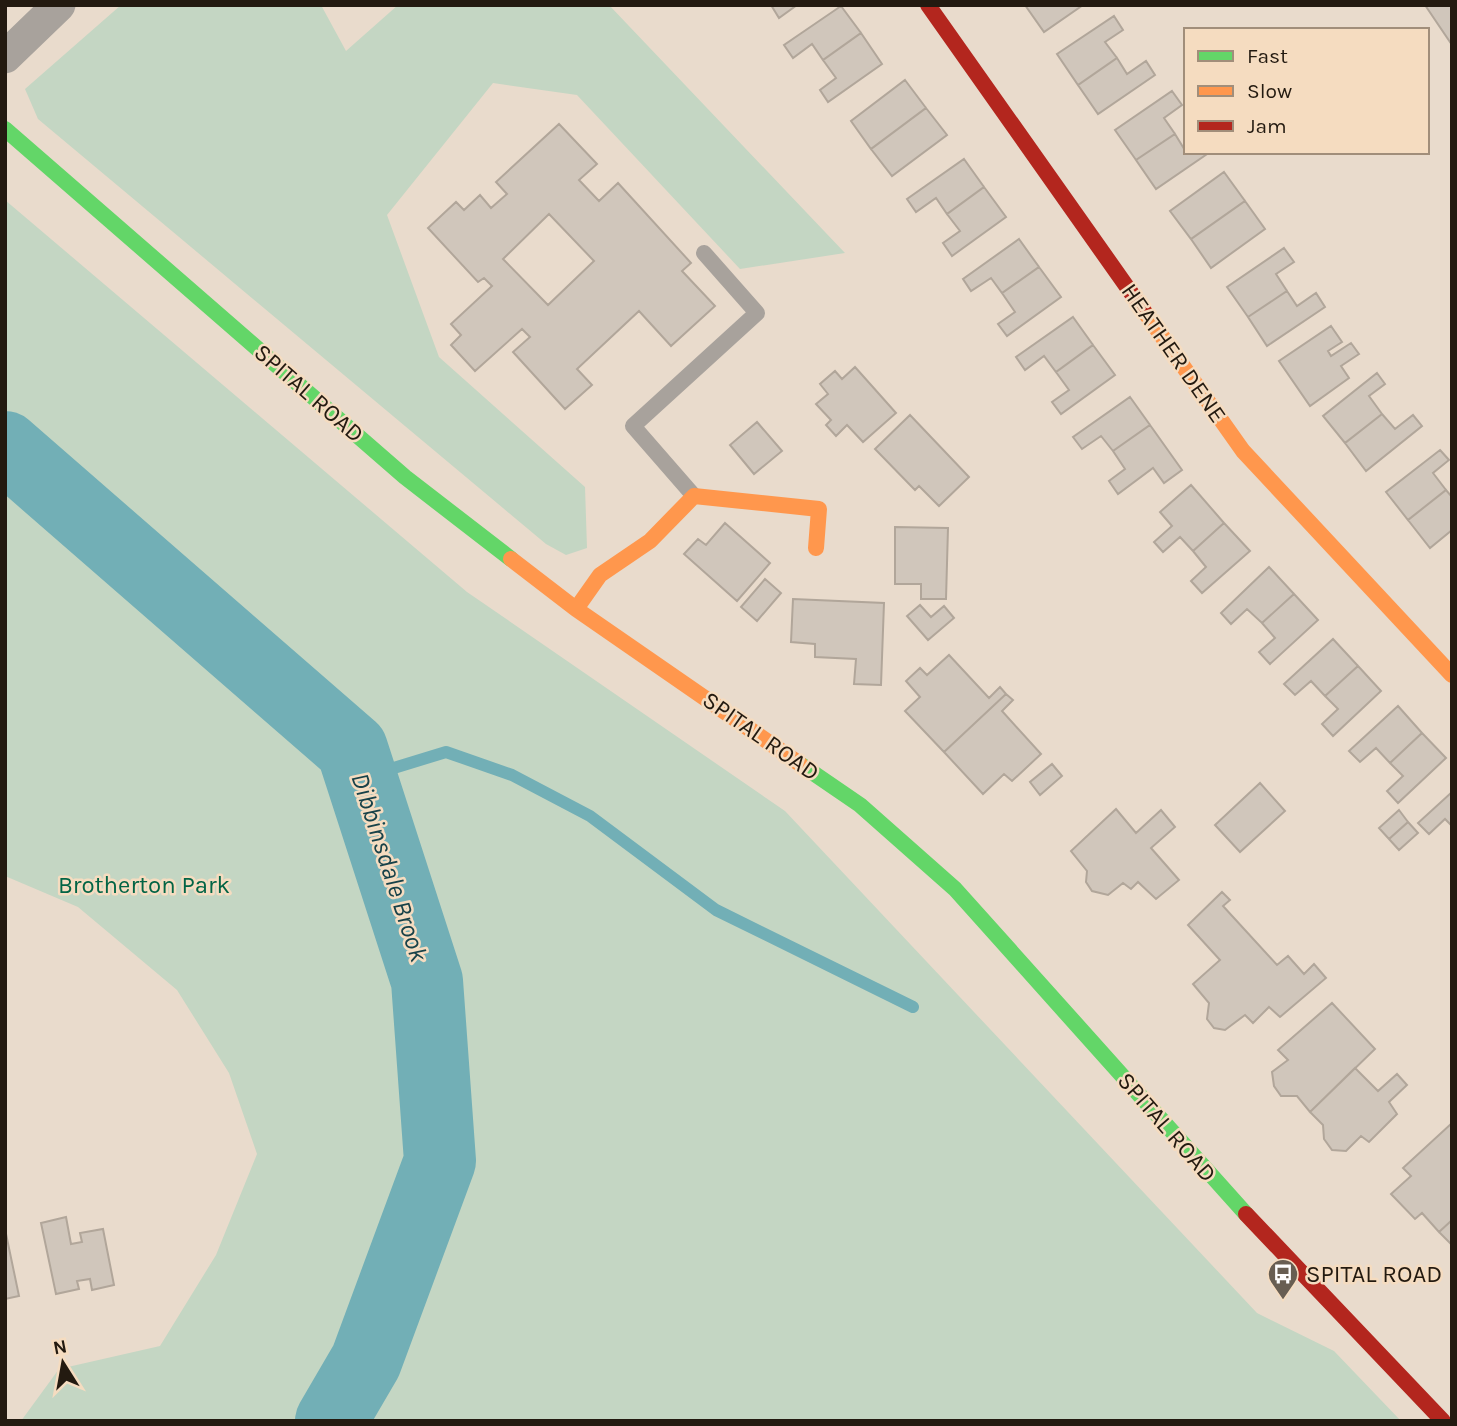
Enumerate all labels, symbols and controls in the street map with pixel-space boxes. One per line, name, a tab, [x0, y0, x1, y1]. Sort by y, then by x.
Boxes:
legend	[1184, 28, 1429, 154]
text: Fast	[1247, 44, 1288, 68]
text: Slow	[1247, 79, 1292, 103]
text: Jam	[1247, 114, 1287, 138]
street label: HEATHER DENE	[1116, 278, 1232, 428]
street label: SPITAL ROAD	[248, 338, 370, 448]
street label: SPITAL ROAD	[697, 686, 825, 786]
water label: Dibbinsdale Brook	[344, 769, 435, 966]
park label: Brotherton Park	[58, 871, 230, 899]
street label: SPITAL ROAD	[1112, 1066, 1222, 1188]
bus stop icon: SPITAL ROAD	[1266, 1257, 1300, 1301]
place label: SPITAL ROAD	[1306, 1260, 1442, 1288]
north arrow	[28, 1328, 98, 1398]
text: N	[51, 1335, 69, 1359]

